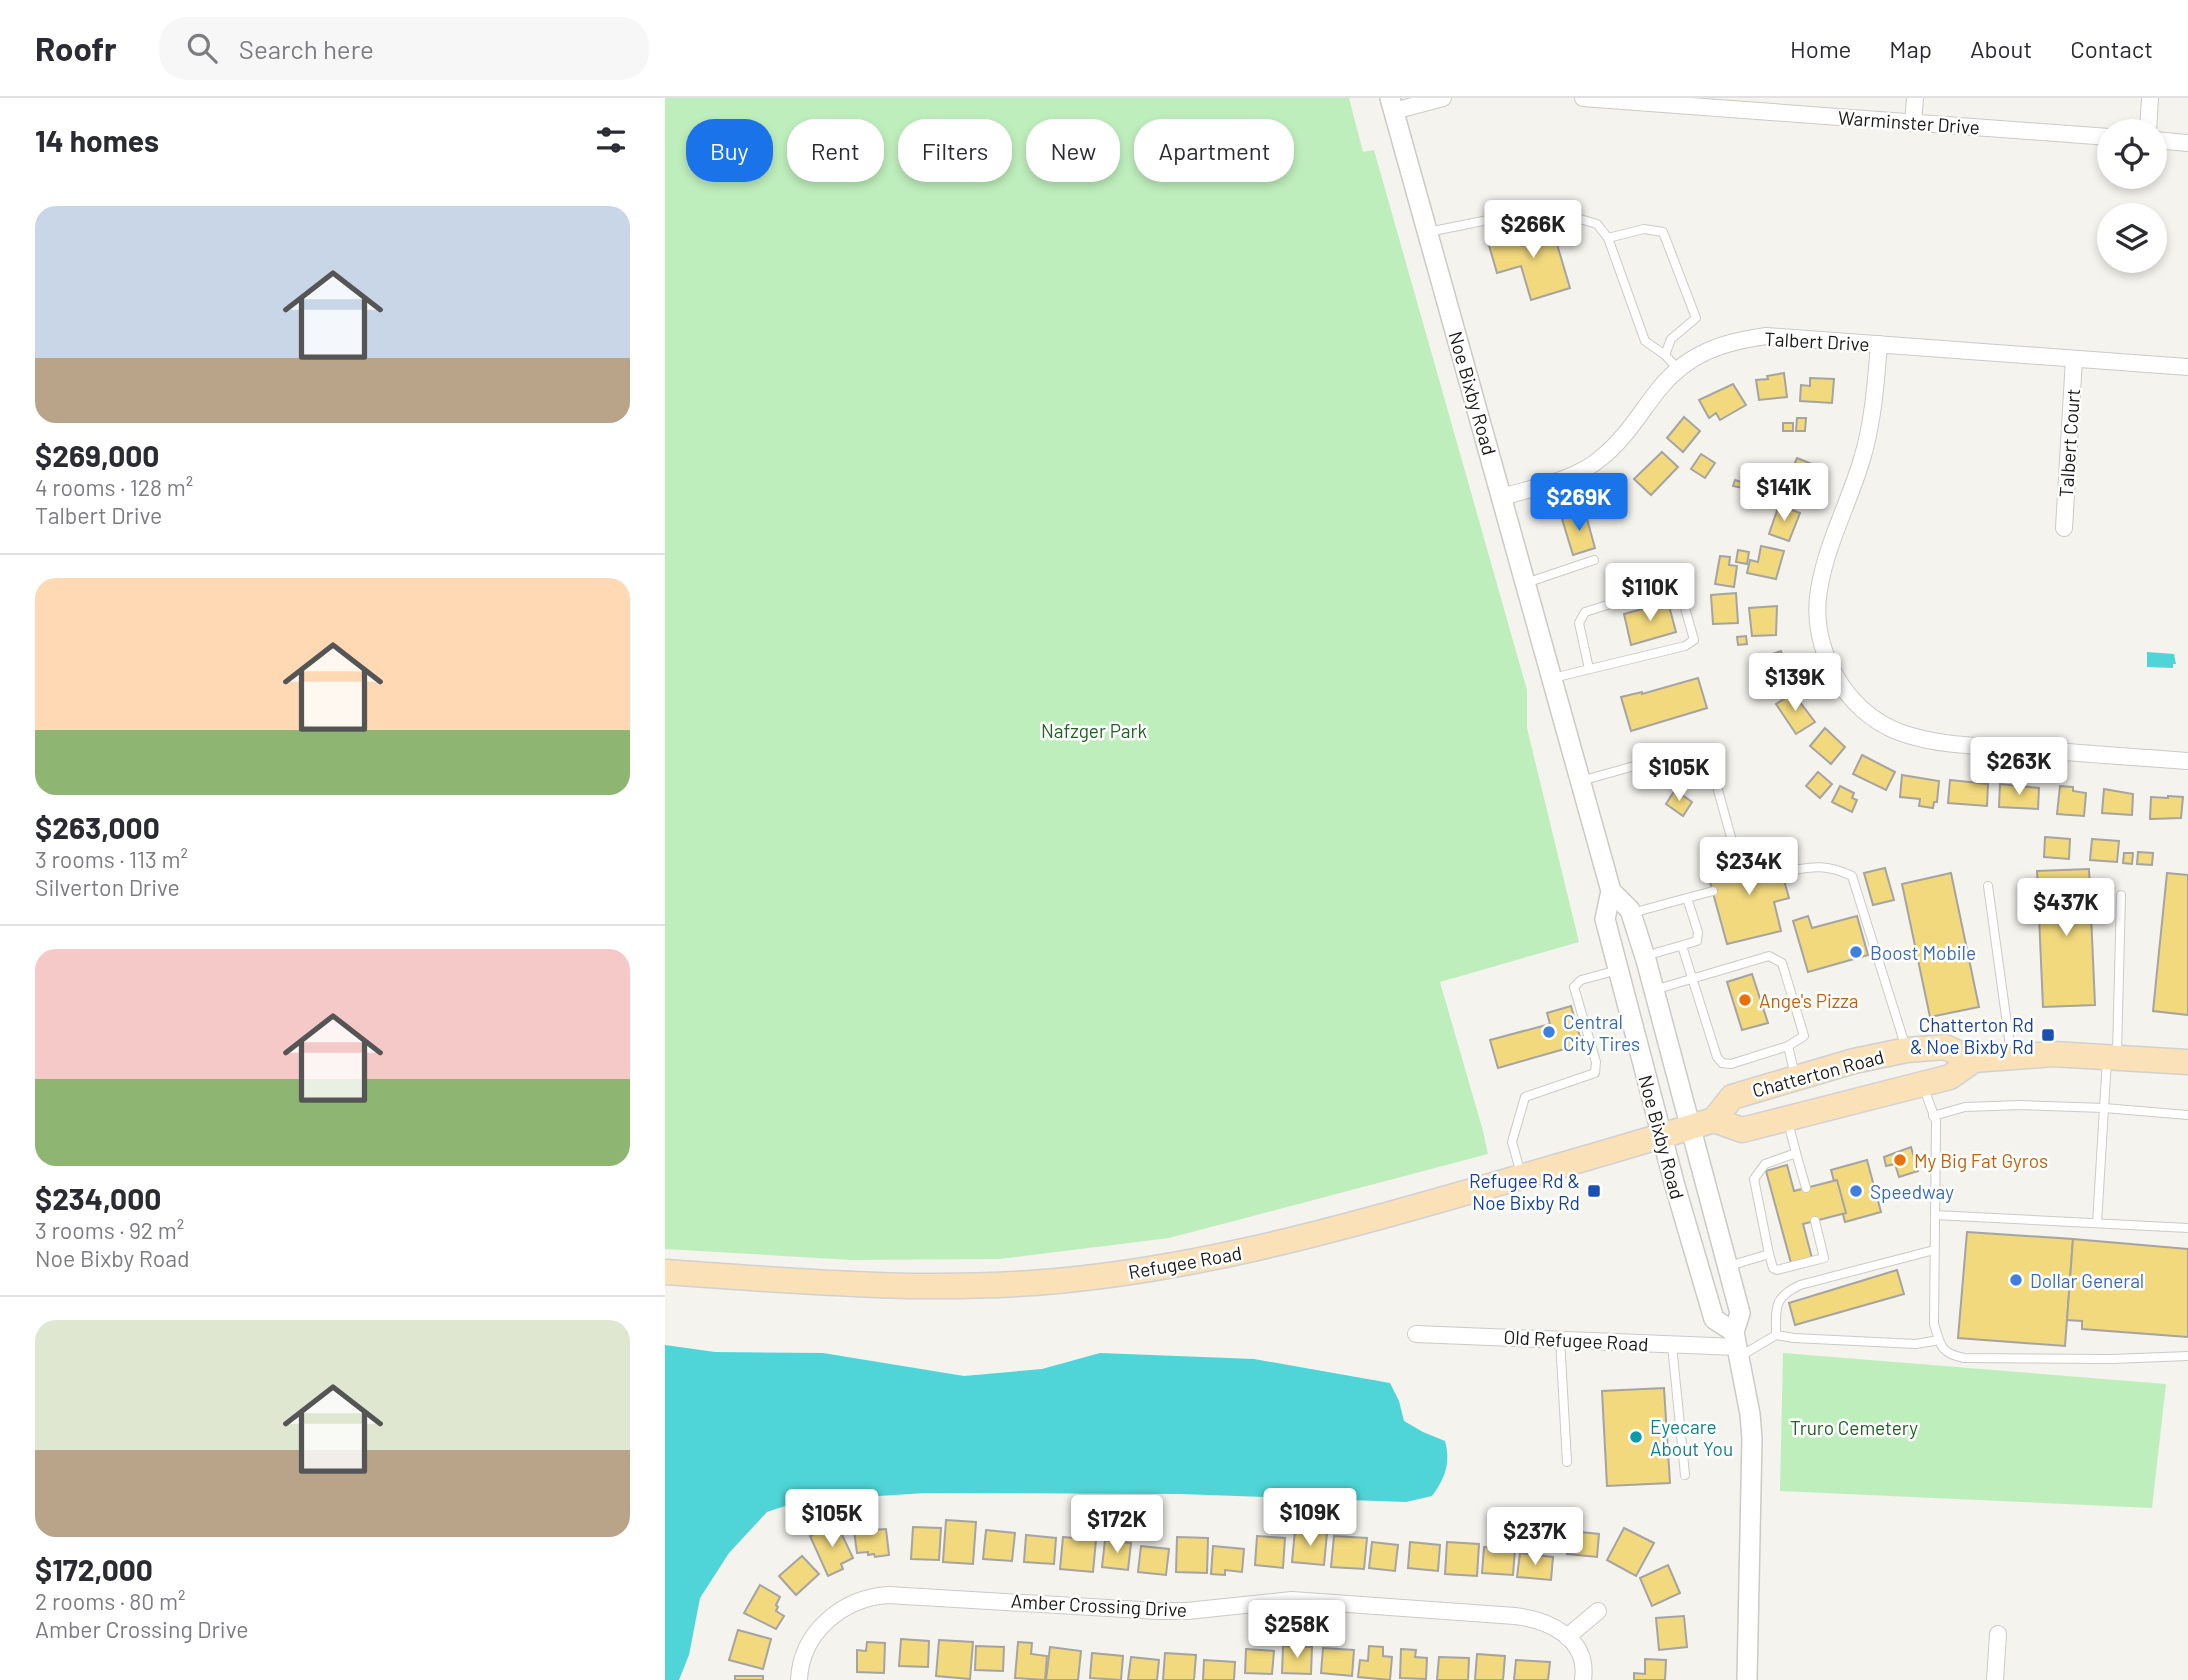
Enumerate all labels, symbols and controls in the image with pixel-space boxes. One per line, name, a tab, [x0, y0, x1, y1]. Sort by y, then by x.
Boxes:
search box	[159, 17, 649, 80]
text: Roofr	[35, 28, 117, 68]
icon: search	[183, 29, 221, 67]
text: Search here	[239, 33, 374, 64]
text: Home	[1790, 34, 1851, 63]
text: Map	[1889, 34, 1932, 63]
text: About	[1970, 34, 2032, 63]
text: Contact	[2070, 34, 2153, 63]
street label: Warminster Drive	[1837, 106, 1981, 138]
chip: Buy	[686, 119, 773, 182]
chip: Rent	[787, 119, 884, 182]
chip: Filters	[898, 119, 1012, 182]
chip: New	[1026, 119, 1120, 182]
chip: Apartment	[1134, 119, 1294, 182]
map controls	[2097, 119, 2167, 273]
button: locate	[2097, 119, 2167, 189]
icon: filters	[592, 121, 630, 159]
text: 14 homes	[35, 122, 159, 158]
pin: $266K	[1484, 200, 1582, 260]
button: layers	[2097, 203, 2167, 273]
text: $266K	[1500, 209, 1566, 237]
icon: home	[270, 252, 396, 378]
street label: Talbert Drive	[1764, 327, 1870, 355]
street label: Noe Bixby Road	[1444, 328, 1502, 458]
street label: Talbert Court	[2054, 388, 2084, 498]
text: $269,000	[35, 437, 159, 473]
pin: $141K	[1735, 464, 1833, 523]
text: $141K	[1756, 472, 1812, 500]
text: 4 rooms · 128 m²	[35, 473, 193, 501]
pin: $269K	[1530, 474, 1628, 533]
text: $269K	[1547, 482, 1612, 510]
text: Talbert Drive	[35, 501, 162, 529]
pin: $110K	[1601, 564, 1699, 623]
text: $110K	[1621, 572, 1679, 600]
icon: home	[270, 624, 396, 750]
pin: $139K	[1746, 654, 1844, 713]
text: $139K	[1765, 662, 1825, 690]
park label: Nafzger Park	[1041, 719, 1147, 742]
pin: $263K	[1970, 738, 2068, 797]
pin: $105K	[1630, 744, 1728, 803]
text: $263K	[1986, 746, 2052, 774]
text: $105K	[1648, 752, 1710, 780]
text: $263,000	[35, 809, 160, 845]
pin: $234K	[1700, 838, 1798, 897]
text: 3 rooms · 113 m²	[35, 845, 188, 873]
text: $234K	[1716, 846, 1782, 874]
text: Silverton Drive	[35, 873, 180, 901]
pin: $437K	[2017, 878, 2115, 938]
text: $437K	[2033, 887, 2099, 915]
place label: Boost Mobile	[1870, 941, 1976, 964]
marker: Boost Mobile	[1848, 944, 1864, 960]
place label: Ange's Pizza	[1759, 989, 1858, 1012]
marker: Ange's Pizza	[1737, 992, 1753, 1008]
icon: home	[270, 995, 396, 1121]
place label: Central City Tires	[1563, 1010, 1640, 1055]
place label: Chatterton Rd & Noe Bixby Rd	[1910, 1013, 2034, 1058]
marker: Central City Tires	[1541, 1024, 1557, 1040]
marker: Chatterton Rd & Noe Bixby Rd	[2040, 1027, 2056, 1043]
street label: Chatterton Road	[1750, 1044, 1886, 1102]
street label: Noe Bixby Road	[1634, 1072, 1690, 1202]
place label: My Big Fat Gyros	[1914, 1149, 2048, 1172]
marker: My Big Fat Gyros	[1892, 1152, 1908, 1168]
place label: Refugee Rd & Noe Bixby Rd	[1469, 1169, 1580, 1214]
text: $234,000	[35, 1180, 161, 1216]
place label: Speedway	[1870, 1180, 1954, 1203]
marker: Refugee Rd & Noe Bixby Rd	[1586, 1183, 1602, 1199]
marker: Speedway	[1848, 1183, 1864, 1199]
text: 3 rooms · 92 m²	[35, 1216, 184, 1244]
street label: Refugee Road	[1126, 1241, 1244, 1283]
text: Noe Bixby Road	[35, 1244, 190, 1272]
place label: Dollar General	[2030, 1269, 2144, 1292]
marker: Dollar General	[2008, 1272, 2024, 1288]
street label: Old Refugee Road	[1503, 1325, 1649, 1355]
icon: home	[270, 1366, 396, 1492]
place label: Eyecare About You	[1650, 1415, 1733, 1460]
park label: Truro Cemetery	[1790, 1416, 1918, 1439]
marker: Eyecare About You	[1628, 1429, 1644, 1445]
pin: $109K	[1261, 1488, 1359, 1548]
pin: $105K	[783, 1490, 881, 1549]
pin: $172K	[1068, 1496, 1166, 1555]
text: $109K	[1279, 1497, 1341, 1525]
text: $105K	[801, 1498, 863, 1526]
text: $172K	[1087, 1504, 1147, 1532]
pin: $237K	[1486, 1508, 1584, 1567]
text: $237K	[1503, 1516, 1567, 1544]
text: $172,000	[35, 1551, 153, 1587]
text: 2 rooms · 80 m²	[35, 1587, 185, 1615]
street label: Amber Crossing Drive	[1010, 1589, 1188, 1621]
pin: $258K	[1248, 1600, 1346, 1660]
text: $258K	[1264, 1609, 1330, 1637]
text: Amber Crossing Drive	[35, 1615, 249, 1643]

